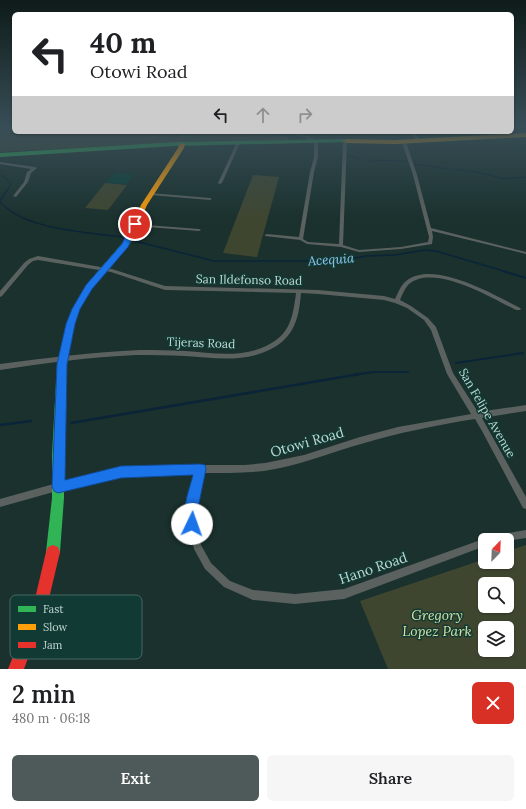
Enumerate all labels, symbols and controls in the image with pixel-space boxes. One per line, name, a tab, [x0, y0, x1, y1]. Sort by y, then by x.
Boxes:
text: 40 m	[90, 25, 156, 61]
icon: left	[24, 28, 76, 80]
text: Otowi Road	[90, 60, 188, 83]
icon: left	[210, 104, 232, 126]
icon: ahead	[252, 104, 274, 126]
icon: right	[294, 104, 316, 126]
pin	[118, 207, 152, 241]
icon: arrive	[124, 213, 146, 235]
water label: Acequia	[306, 249, 356, 270]
street label: San Ildefonso Road	[196, 271, 302, 288]
street label: Tijeras Road	[167, 334, 236, 351]
street label: San Felipe Avenue	[456, 365, 519, 460]
street label: Otowi Road	[268, 423, 346, 461]
position arrow	[171, 503, 213, 545]
north arrow	[478, 533, 514, 569]
map controls	[478, 533, 514, 657]
street label: Hano Road	[337, 548, 409, 588]
button: search	[478, 577, 514, 613]
legend	[10, 595, 142, 659]
text: Fast	[43, 602, 64, 616]
park label: Gregory Lopez Park	[402, 606, 472, 640]
text: Slow	[43, 620, 68, 634]
button: layers	[478, 621, 514, 657]
text: Jam	[42, 638, 63, 652]
text: 2 min	[12, 679, 76, 710]
button: close	[472, 682, 514, 724]
text: 480 m · 06:18	[12, 710, 90, 727]
button: Exit	[12, 755, 259, 801]
button: Share	[267, 755, 514, 801]

